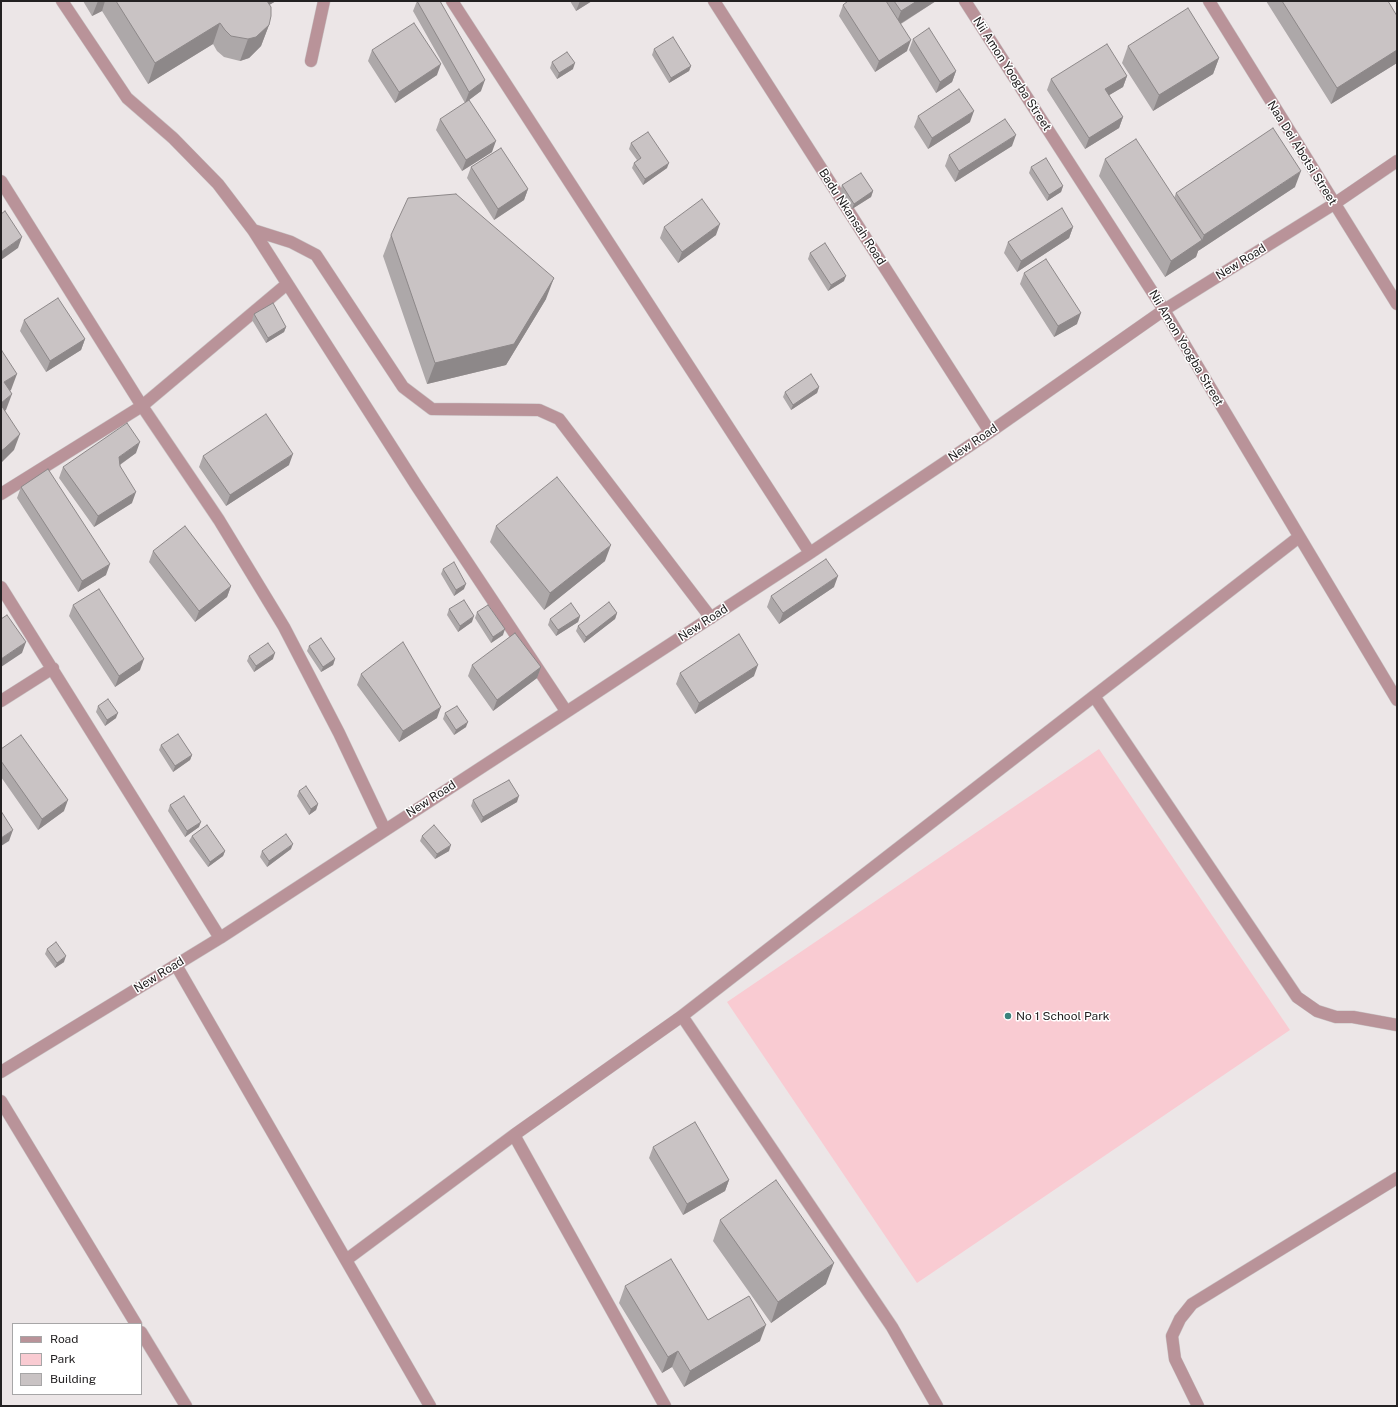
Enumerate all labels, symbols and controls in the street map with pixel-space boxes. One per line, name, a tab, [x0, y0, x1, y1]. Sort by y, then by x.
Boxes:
street label: Nii Amon Yoogba Street	[970, 14, 1054, 134]
street label: Naa Dei Abotsi Street	[1264, 98, 1340, 208]
street label: Badu Nkansah Road	[816, 166, 888, 268]
street label: New Road	[1213, 241, 1269, 283]
street label: Nii Amon Yoogba Street	[1146, 287, 1226, 409]
street label: New Road	[946, 421, 1000, 465]
street label: New Road	[675, 602, 731, 644]
street label: New Road	[403, 778, 459, 820]
street label: New Road	[131, 954, 187, 996]
place label: No 1 School Park	[1016, 1009, 1110, 1023]
marker: No 1 School Park	[1003, 1011, 1013, 1021]
legend	[12, 1323, 142, 1395]
text: Road	[50, 1332, 78, 1346]
text: Park	[50, 1352, 76, 1366]
text: Building	[50, 1372, 96, 1386]

